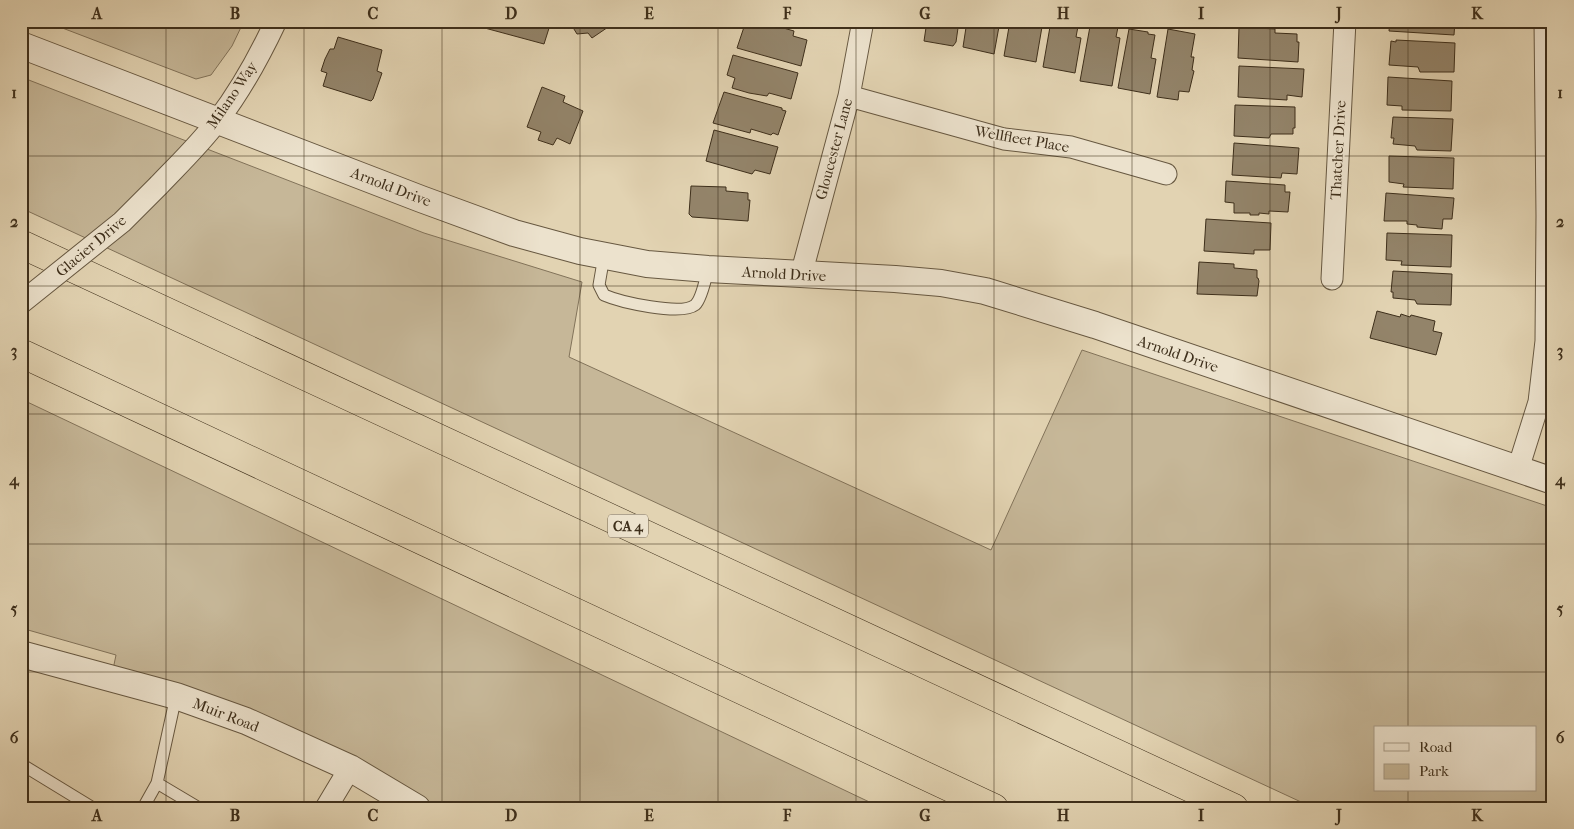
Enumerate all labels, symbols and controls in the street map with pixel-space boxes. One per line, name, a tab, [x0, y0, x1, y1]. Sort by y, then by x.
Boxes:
text: A	[91, 4, 103, 23]
text: B	[230, 4, 240, 23]
text: C	[368, 4, 379, 23]
text: D	[505, 4, 517, 23]
text: E	[644, 4, 654, 23]
text: F	[782, 4, 792, 23]
text: G	[919, 4, 931, 23]
text: H	[1057, 4, 1070, 23]
text: I	[1198, 4, 1205, 23]
text: J	[1334, 4, 1342, 24]
text: K	[1471, 4, 1484, 23]
street label: Milano Way	[203, 57, 262, 132]
text: 1	[11, 83, 17, 102]
text: 1	[1557, 83, 1563, 102]
street label: Gloucester Lane	[812, 96, 856, 202]
street label: Thatcher Drive	[1326, 99, 1350, 200]
street label: Wellfleet Place	[972, 122, 1071, 156]
street label: Arnold Drive	[347, 163, 434, 211]
street label: Glacier Drive	[52, 211, 130, 281]
text: 2	[10, 212, 18, 231]
text: 2	[1556, 212, 1564, 231]
street label: Arnold Drive	[740, 263, 827, 285]
street label: Arnold Drive	[1134, 331, 1221, 376]
text: 3	[11, 341, 17, 361]
text: 3	[1557, 341, 1563, 361]
text: 4	[8, 470, 20, 490]
text: 4	[1554, 470, 1566, 490]
road number: CA 4	[608, 514, 648, 538]
text: 5	[11, 599, 18, 618]
text: 5	[1557, 599, 1564, 618]
street label: Muir Road	[190, 694, 262, 736]
legend	[1374, 726, 1536, 792]
text: 6	[10, 728, 19, 747]
text: 6	[1556, 728, 1565, 747]
text: Road	[1419, 738, 1453, 756]
text: Park	[1419, 762, 1449, 780]
text: A	[91, 806, 103, 825]
text: B	[230, 806, 240, 825]
text: C	[368, 806, 379, 825]
text: D	[505, 806, 517, 825]
text: E	[644, 806, 654, 825]
text: F	[782, 806, 792, 825]
text: G	[919, 806, 931, 825]
text: H	[1057, 806, 1070, 825]
text: I	[1198, 806, 1205, 825]
text: J	[1334, 806, 1342, 826]
text: K	[1471, 806, 1484, 825]

